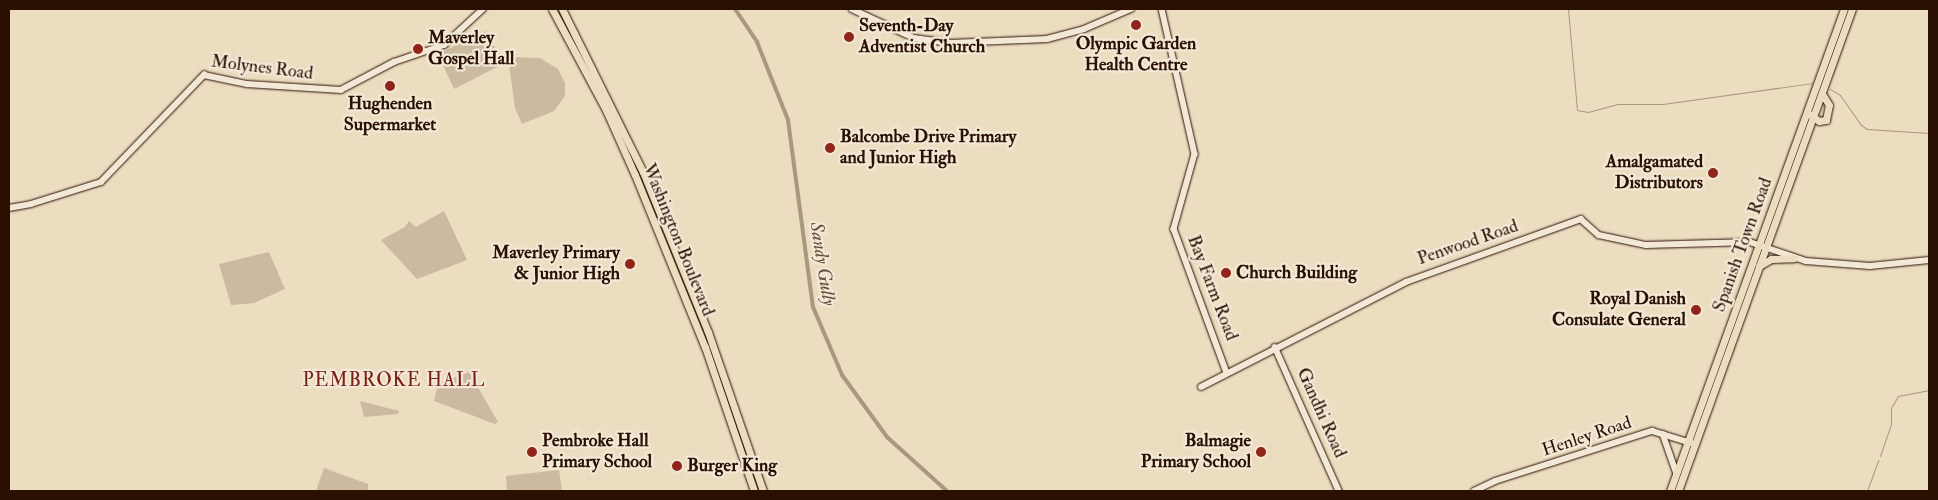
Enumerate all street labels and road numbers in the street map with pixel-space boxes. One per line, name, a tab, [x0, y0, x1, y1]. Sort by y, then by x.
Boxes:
street label: Molynes Road	[210, 51, 314, 85]
street label: Washington Boulevard	[638, 161, 718, 319]
street label: Spanish Town Road	[1709, 175, 1777, 315]
street label: Penwood Road	[1415, 216, 1521, 270]
street label: Bay Farm Road	[1182, 232, 1242, 344]
street label: Gandhi Road	[1292, 365, 1350, 461]
street label: Henley Road	[1540, 412, 1634, 462]

